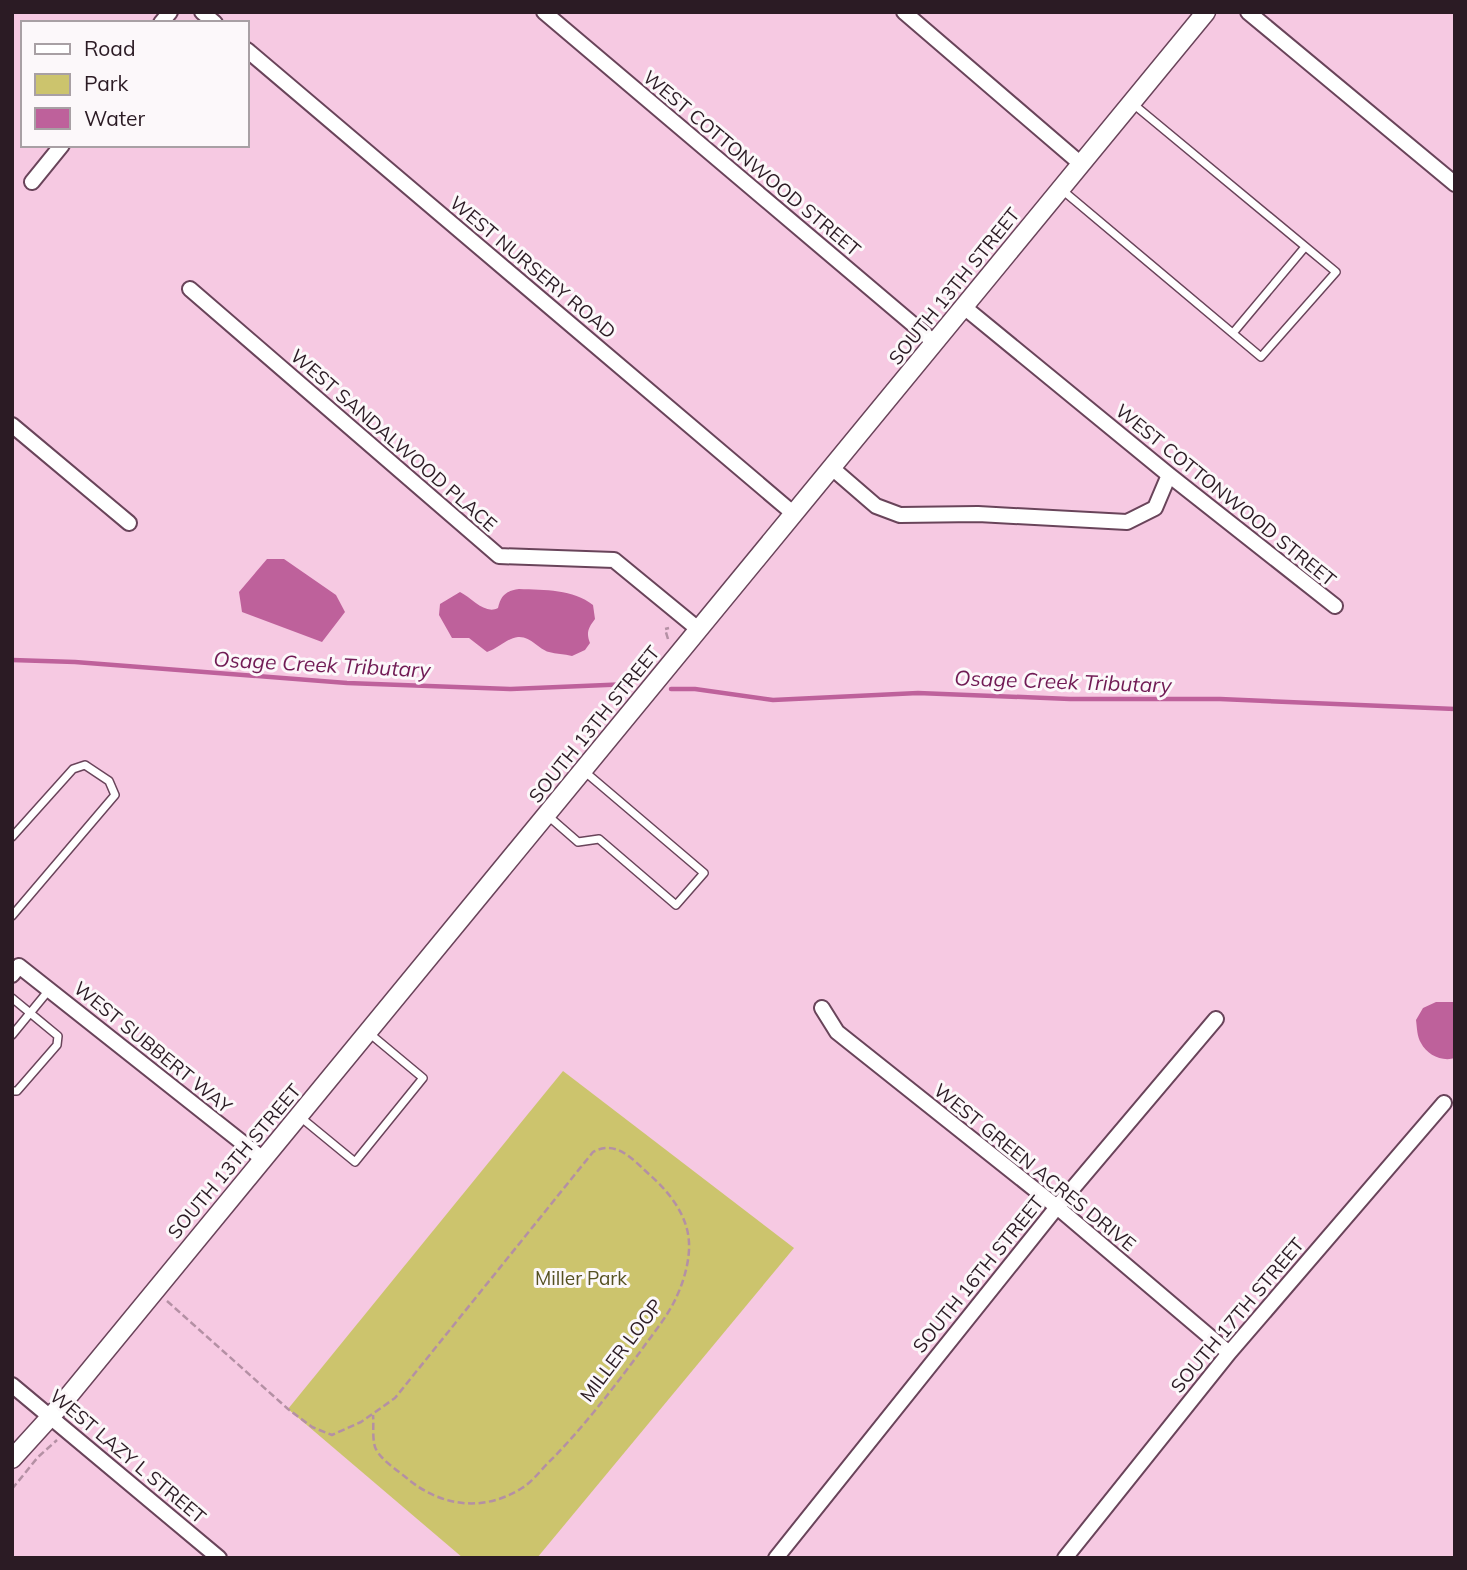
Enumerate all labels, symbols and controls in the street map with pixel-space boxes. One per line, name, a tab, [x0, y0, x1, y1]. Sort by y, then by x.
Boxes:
legend	[21, 21, 248, 147]
text: Road	[84, 35, 135, 61]
street label: WEST COTTONWOOD STREET	[638, 65, 866, 261]
text: Park	[84, 70, 128, 96]
text: Water	[84, 105, 145, 131]
street label: WEST NURSERY ROAD	[445, 190, 621, 344]
street label: SOUTH 13TH STREET	[883, 202, 1025, 369]
street label: WEST SANDALWOOD PLACE	[286, 344, 502, 536]
street label: WEST COTTONWOOD STREET	[1111, 399, 1342, 592]
street label: SOUTH 13TH STREET	[523, 640, 665, 807]
water label: Osage Creek Tributary	[213, 645, 432, 683]
water label: Osage Creek Tributary	[954, 664, 1173, 698]
street label: WEST SUBBERT WAY	[69, 976, 237, 1118]
street label: SOUTH 13TH STREET	[162, 1078, 306, 1243]
street label: WEST GREEN ACRES DRIVE	[929, 1078, 1141, 1256]
street label: SOUTH 16TH STREET	[907, 1190, 1049, 1357]
street label: SOUTH 17TH STREET	[1165, 1232, 1309, 1397]
park label: Miller Park	[535, 1266, 627, 1290]
street label: MILLER LOOP	[575, 1294, 667, 1406]
street label: WEST LAZY L STREET	[45, 1384, 211, 1529]

